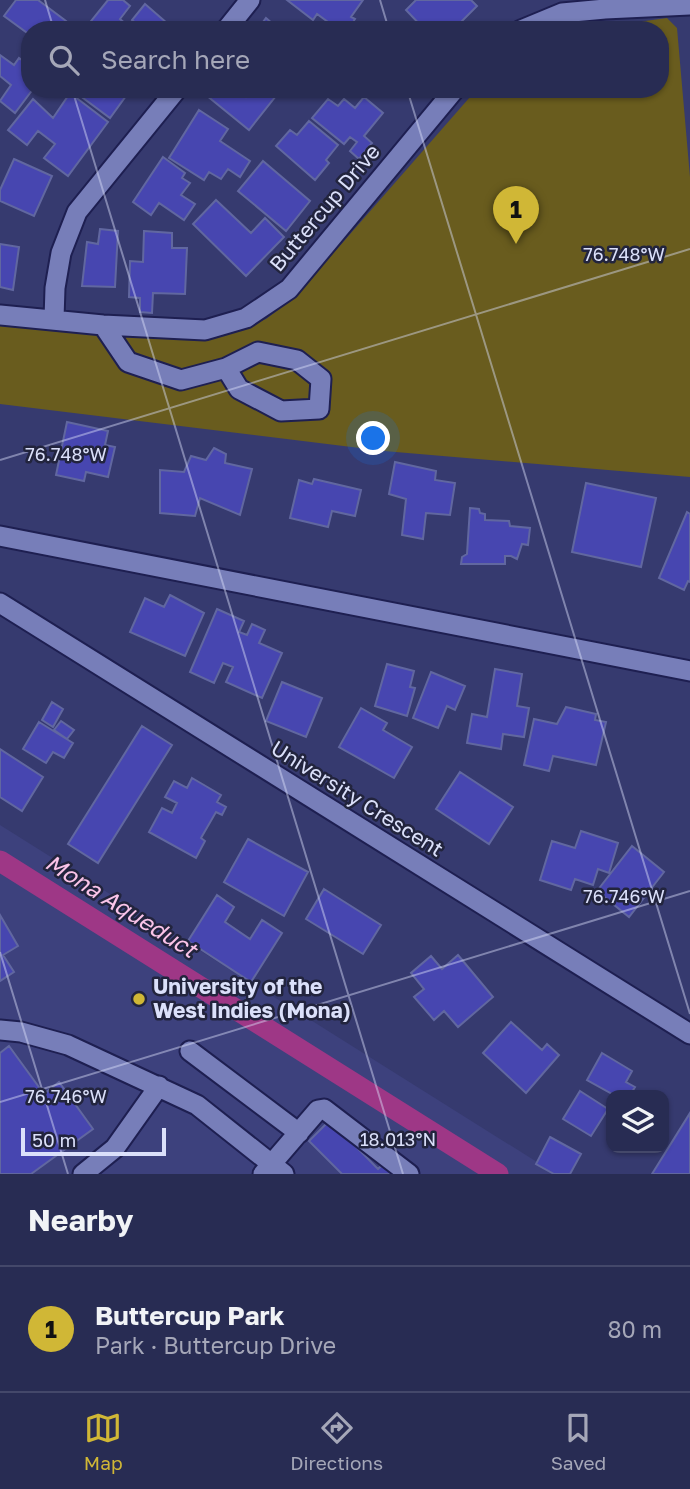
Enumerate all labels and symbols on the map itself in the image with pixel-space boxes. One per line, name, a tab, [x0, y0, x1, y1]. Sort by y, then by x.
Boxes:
street label: Buttercup Drive	[264, 139, 385, 276]
pin: 1	[493, 186, 539, 244]
text: 76.748°W	[583, 243, 665, 265]
your location	[356, 421, 390, 455]
text: 76.748°W	[25, 443, 107, 465]
street label: University Crescent	[266, 735, 449, 862]
water label: Mona Aqueduct	[41, 847, 204, 964]
text: 76.746°W	[583, 885, 665, 907]
place label: University of the West Indies (Mona)	[153, 973, 351, 1023]
marker: University of the West Indies (Mona)	[131, 991, 147, 1007]
text: 76.746°W	[25, 1085, 107, 1107]
scale bar	[21, 1125, 166, 1157]
text: 18.013°N	[360, 1128, 436, 1150]

